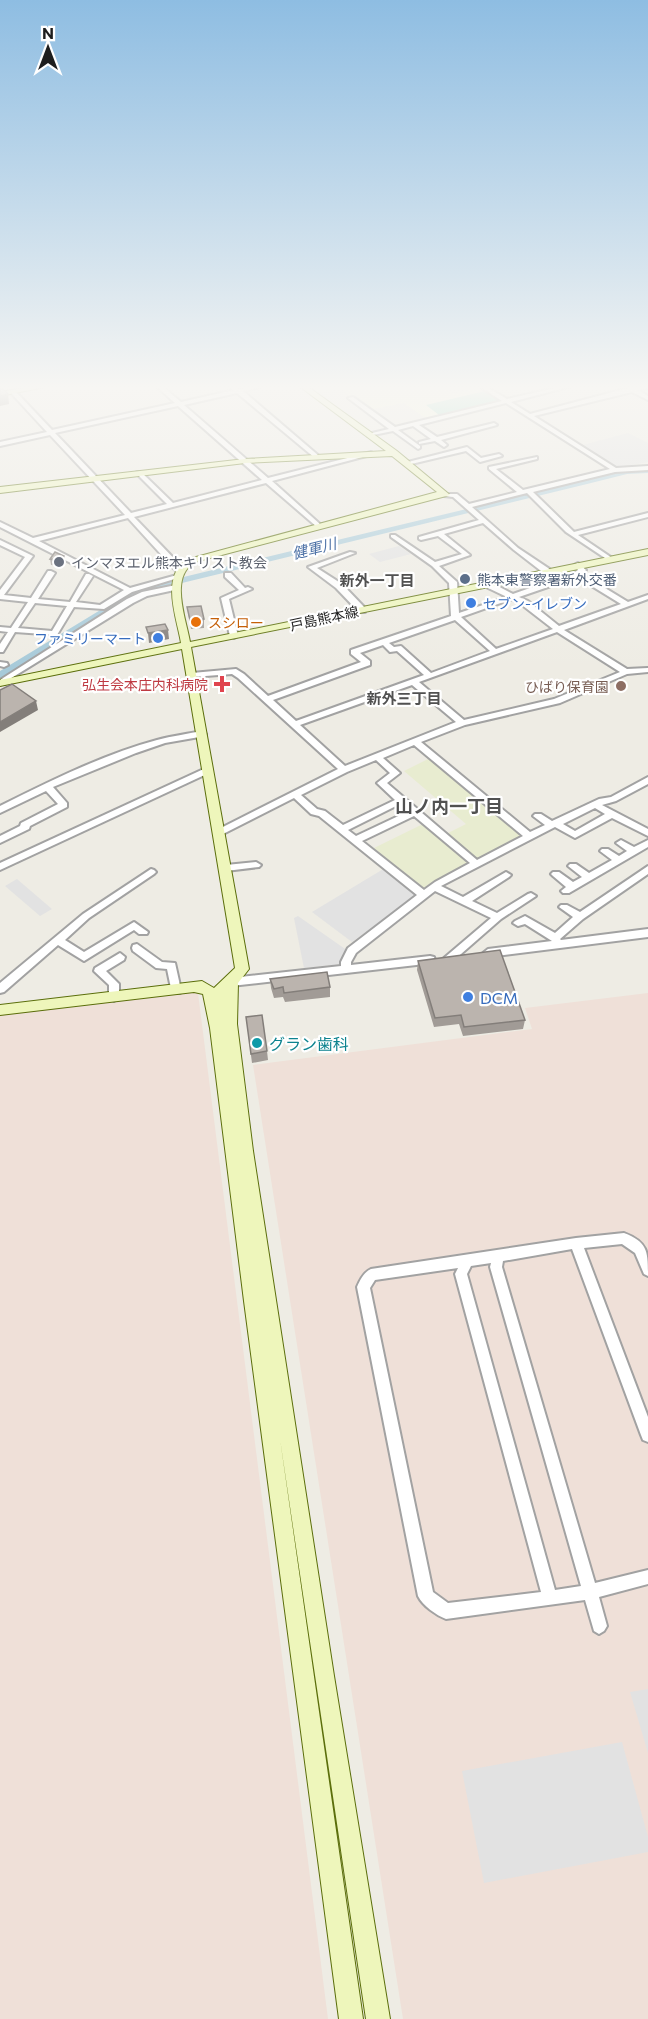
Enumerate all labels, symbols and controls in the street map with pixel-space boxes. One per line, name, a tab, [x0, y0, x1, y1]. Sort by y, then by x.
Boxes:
north arrow	[18, 18, 78, 78]
text: N	[42, 23, 54, 42]
water label: 健軍川	[290, 533, 340, 562]
place label: インマヌエル熊本キリスト教会	[71, 554, 267, 571]
marker: インマヌエル熊本キリスト教会	[52, 555, 66, 569]
district label: 新外一丁目	[339, 571, 415, 589]
place label: 熊本東警察署新外交番	[477, 571, 617, 588]
marker: 熊本東警察署新外交番	[458, 572, 472, 586]
place label: セブン-イレブン	[483, 595, 587, 612]
marker: セブン-イレブン	[464, 596, 478, 610]
street label: 戸島熊本線	[288, 602, 360, 634]
place label: スシロー	[208, 614, 264, 631]
marker: スシロー	[189, 615, 203, 629]
place label: ファミリーマート	[34, 630, 146, 647]
marker: ファミリーマート	[151, 631, 165, 645]
marker: 弘生会本庄内科病院	[213, 675, 231, 693]
place label: 弘生会本庄内科病院	[82, 676, 208, 693]
place label: ひばり保育園	[525, 678, 609, 695]
marker: ひばり保育園	[614, 679, 628, 693]
district label: 新外三丁目	[366, 689, 442, 707]
district label: 山ノ内一丁目	[395, 795, 503, 817]
place label: DCM	[480, 988, 518, 1007]
marker: DCM	[461, 990, 475, 1004]
place label: グラン歯科	[269, 1034, 349, 1053]
marker: グラン歯科	[250, 1036, 264, 1050]

